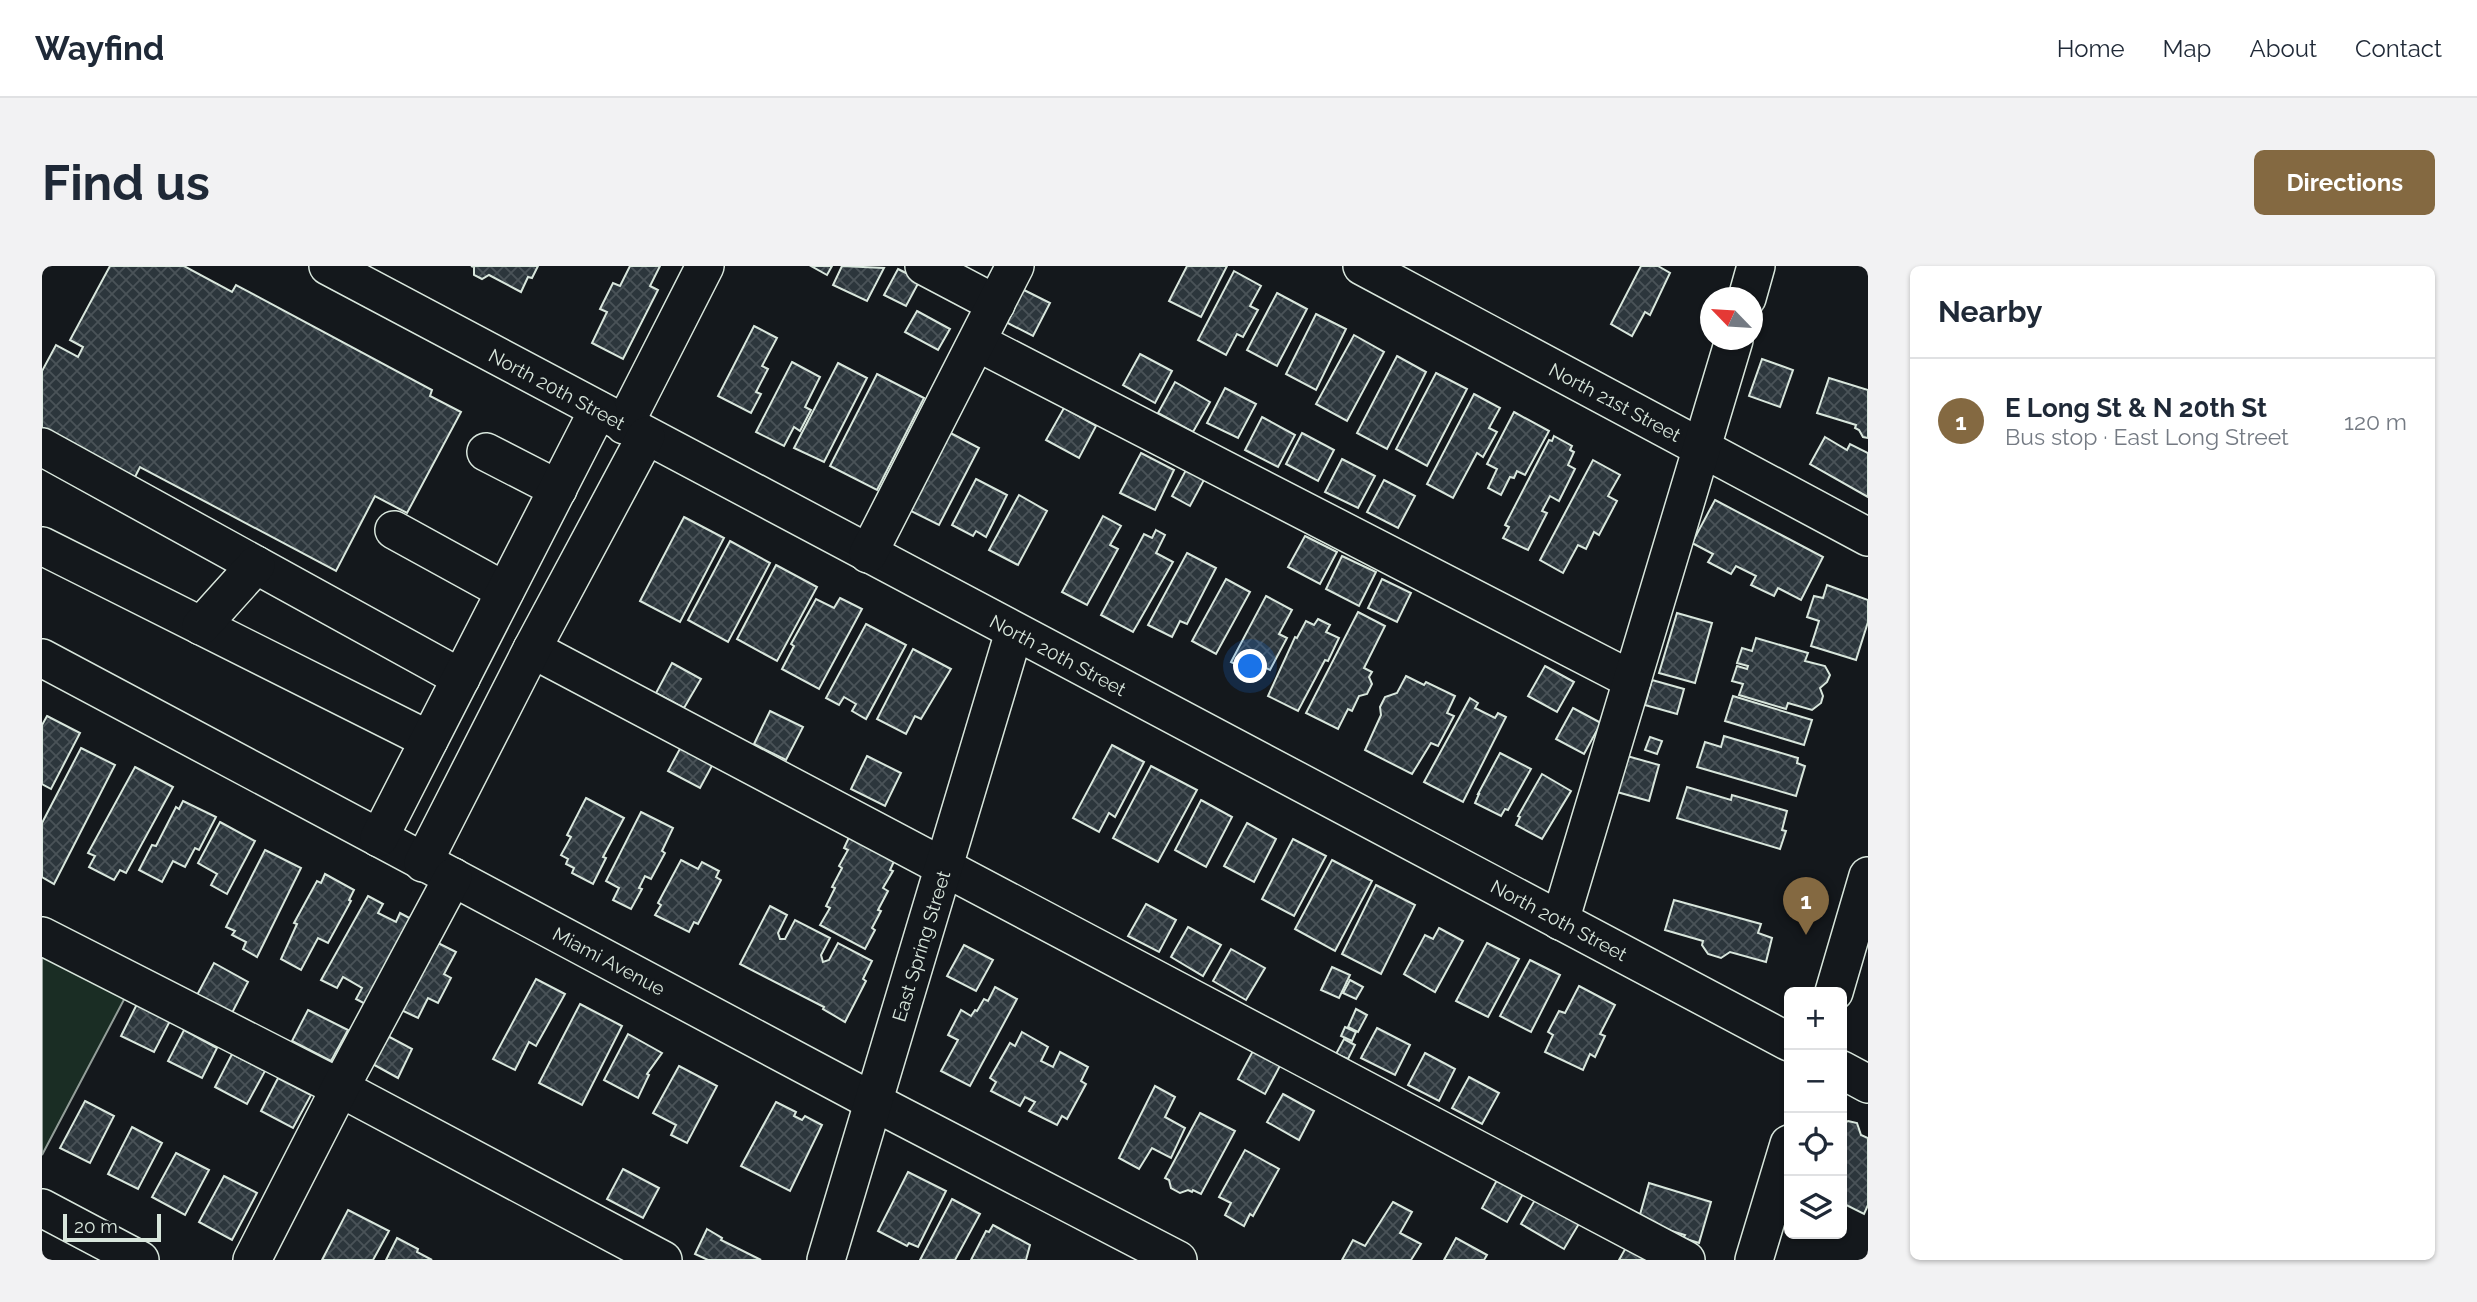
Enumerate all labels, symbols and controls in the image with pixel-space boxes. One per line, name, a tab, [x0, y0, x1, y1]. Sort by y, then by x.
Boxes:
text: Wayfind	[35, 29, 164, 68]
text: Home	[2057, 34, 2125, 63]
text: Map	[2163, 34, 2211, 63]
text: About	[2249, 34, 2317, 63]
text: Contact	[2355, 34, 2442, 63]
button: Directions	[2254, 150, 2435, 215]
text: Find us	[42, 154, 210, 211]
north arrow	[1700, 287, 1763, 350]
text: Nearby	[1938, 294, 2042, 329]
street label: North 20th Street	[485, 344, 629, 435]
street label: North 21st Street	[1545, 358, 1685, 446]
text: E Long St & N 20th St	[2005, 393, 2267, 423]
text: 1	[1955, 408, 1967, 435]
text: 120 m	[2344, 408, 2407, 435]
text: Bus stop · East Long Street	[2005, 423, 2289, 450]
street label: North 20th Street	[986, 610, 1130, 701]
your location	[1233, 649, 1267, 683]
street label: East Spring Street	[888, 867, 955, 1024]
street label: North 20th Street	[1487, 875, 1631, 966]
pin: 1	[1783, 877, 1829, 935]
street label: Miami Avenue	[549, 922, 669, 1000]
map controls	[1784, 987, 1847, 1239]
button: +	[1784, 987, 1847, 1050]
button: −	[1784, 1050, 1847, 1113]
button: locate	[1784, 1113, 1847, 1176]
button: layers	[1784, 1176, 1847, 1239]
scale bar	[63, 1211, 161, 1243]
text: 20 m	[74, 1215, 118, 1237]

